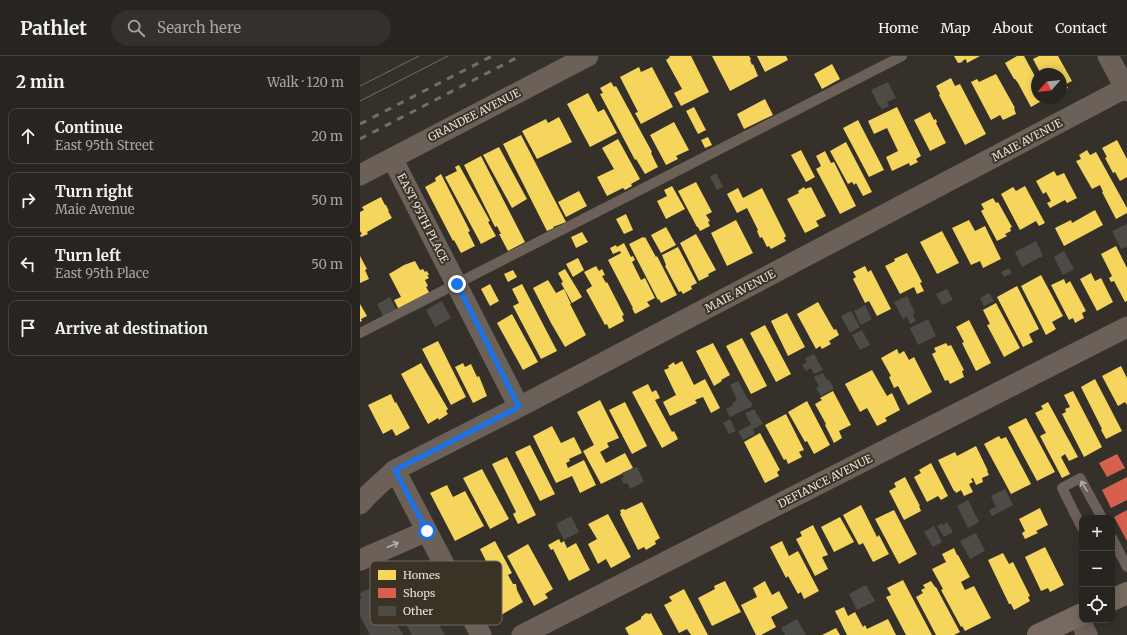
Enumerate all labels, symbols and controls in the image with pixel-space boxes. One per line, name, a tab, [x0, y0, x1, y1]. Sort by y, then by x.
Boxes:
search box	[111, 10, 391, 46]
text: Pathlet	[20, 16, 87, 40]
icon: search	[125, 17, 147, 39]
text: Search here	[157, 18, 241, 37]
text: Home	[878, 19, 919, 37]
text: Map	[941, 19, 970, 37]
text: About	[992, 19, 1033, 37]
text: Contact	[1055, 19, 1107, 37]
north arrow	[1031, 68, 1067, 104]
text: 2 min	[16, 71, 64, 93]
text: Walk · 120 m	[267, 74, 344, 91]
street label: GRANDEE AVENUE	[425, 86, 523, 144]
street label: MAIE AVENUE	[989, 116, 1065, 164]
text: Continue	[55, 118, 123, 137]
icon: ahead	[17, 125, 39, 147]
text: 20 m	[311, 128, 343, 145]
text: East 95th Street	[55, 137, 154, 154]
street label: EAST 95TH PLACE	[394, 171, 452, 265]
text: Turn right	[55, 182, 133, 201]
icon: right	[17, 189, 39, 211]
text: 50 m	[311, 192, 343, 209]
text: Maie Avenue	[55, 201, 135, 218]
text: Turn left	[55, 246, 121, 265]
icon: left	[17, 253, 39, 275]
text: 50 m	[311, 256, 343, 273]
text: East 95th Place	[55, 265, 149, 282]
street label: MAIE AVENUE	[702, 267, 778, 315]
route end	[448, 275, 466, 293]
icon: arrive	[17, 317, 39, 339]
text: Arrive at destination	[55, 319, 208, 338]
street label: DEFIANCE AVENUE	[776, 451, 875, 511]
one-way arrow	[1080, 480, 1088, 492]
map controls	[1079, 515, 1115, 623]
button: +	[1079, 515, 1115, 551]
route start	[418, 522, 436, 540]
one-way arrow	[387, 541, 399, 549]
button: −	[1079, 551, 1115, 587]
legend	[370, 561, 502, 625]
text: Homes	[403, 568, 440, 582]
text: Shops	[403, 586, 435, 600]
button: locate	[1079, 587, 1115, 623]
text: Other	[403, 604, 433, 618]

